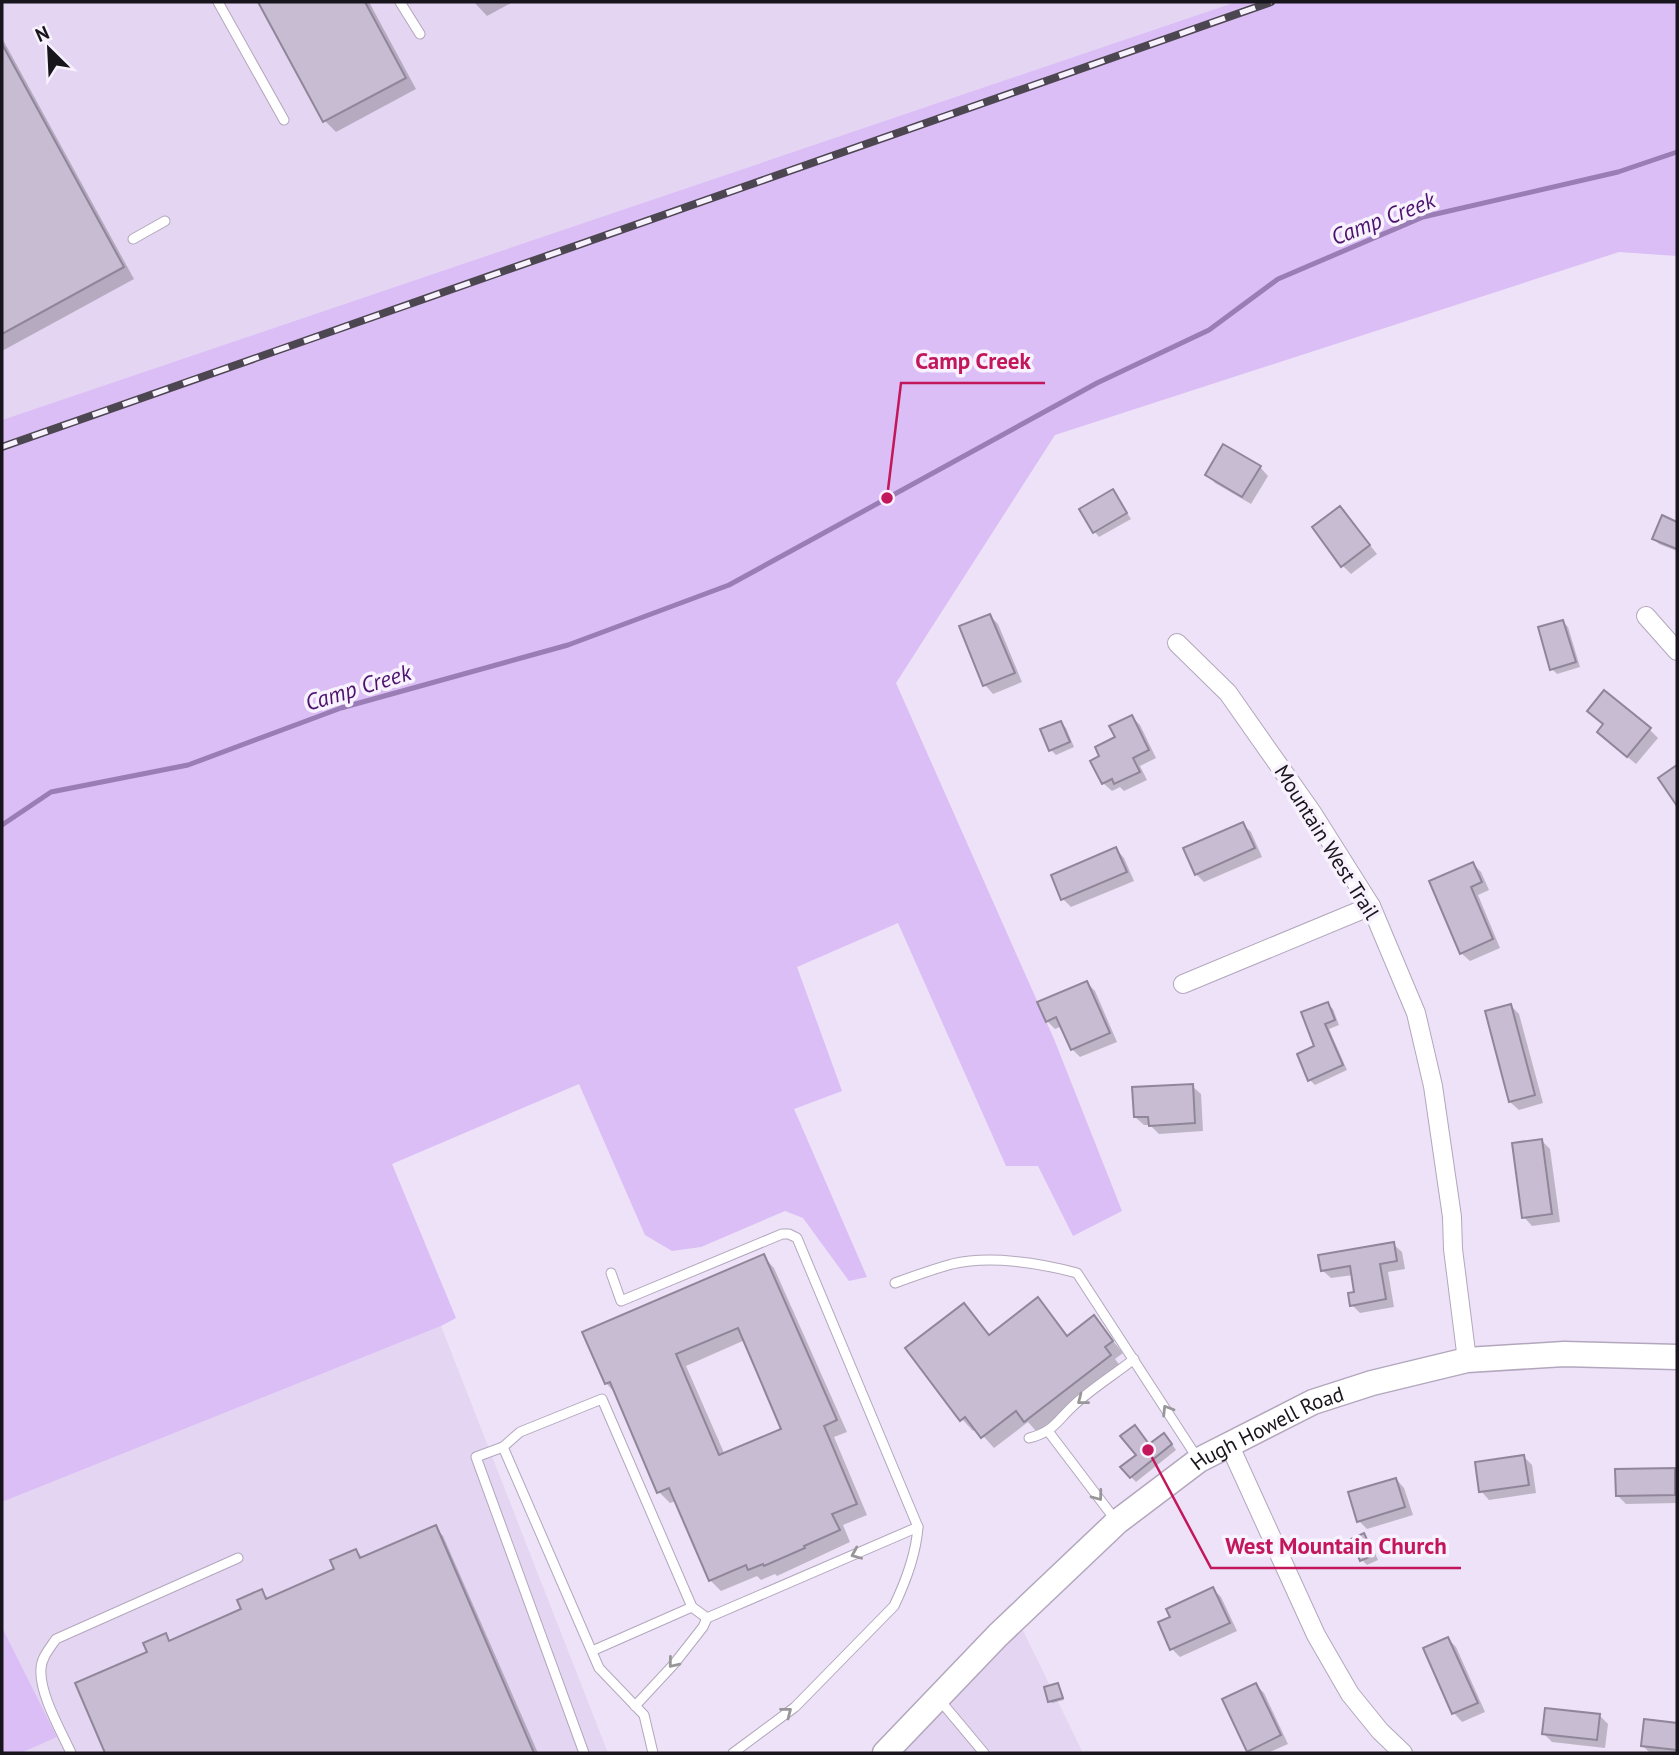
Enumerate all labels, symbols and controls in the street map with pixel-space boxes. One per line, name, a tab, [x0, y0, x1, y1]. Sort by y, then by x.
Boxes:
north arrow	[14, 14, 84, 84]
text: N	[32, 20, 53, 47]
water label: Camp Creek	[1327, 184, 1441, 251]
callout: Camp Creek	[901, 339, 1045, 383]
text: Camp Creek	[915, 346, 1032, 375]
water label: Camp Creek	[302, 657, 416, 717]
street label: Mountain West Trail	[1269, 760, 1385, 924]
street label: Hugh Howell Road	[1185, 1380, 1347, 1476]
one-way arrow	[1077, 1391, 1089, 1404]
one-way arrow	[1162, 1404, 1175, 1417]
one-way arrow	[1089, 1488, 1102, 1501]
callout: West Mountain Church	[1211, 1524, 1461, 1568]
text: West Mountain Church	[1225, 1531, 1447, 1560]
one-way arrow	[851, 1545, 863, 1559]
one-way arrow	[669, 1656, 682, 1668]
one-way arrow	[780, 1708, 792, 1721]

